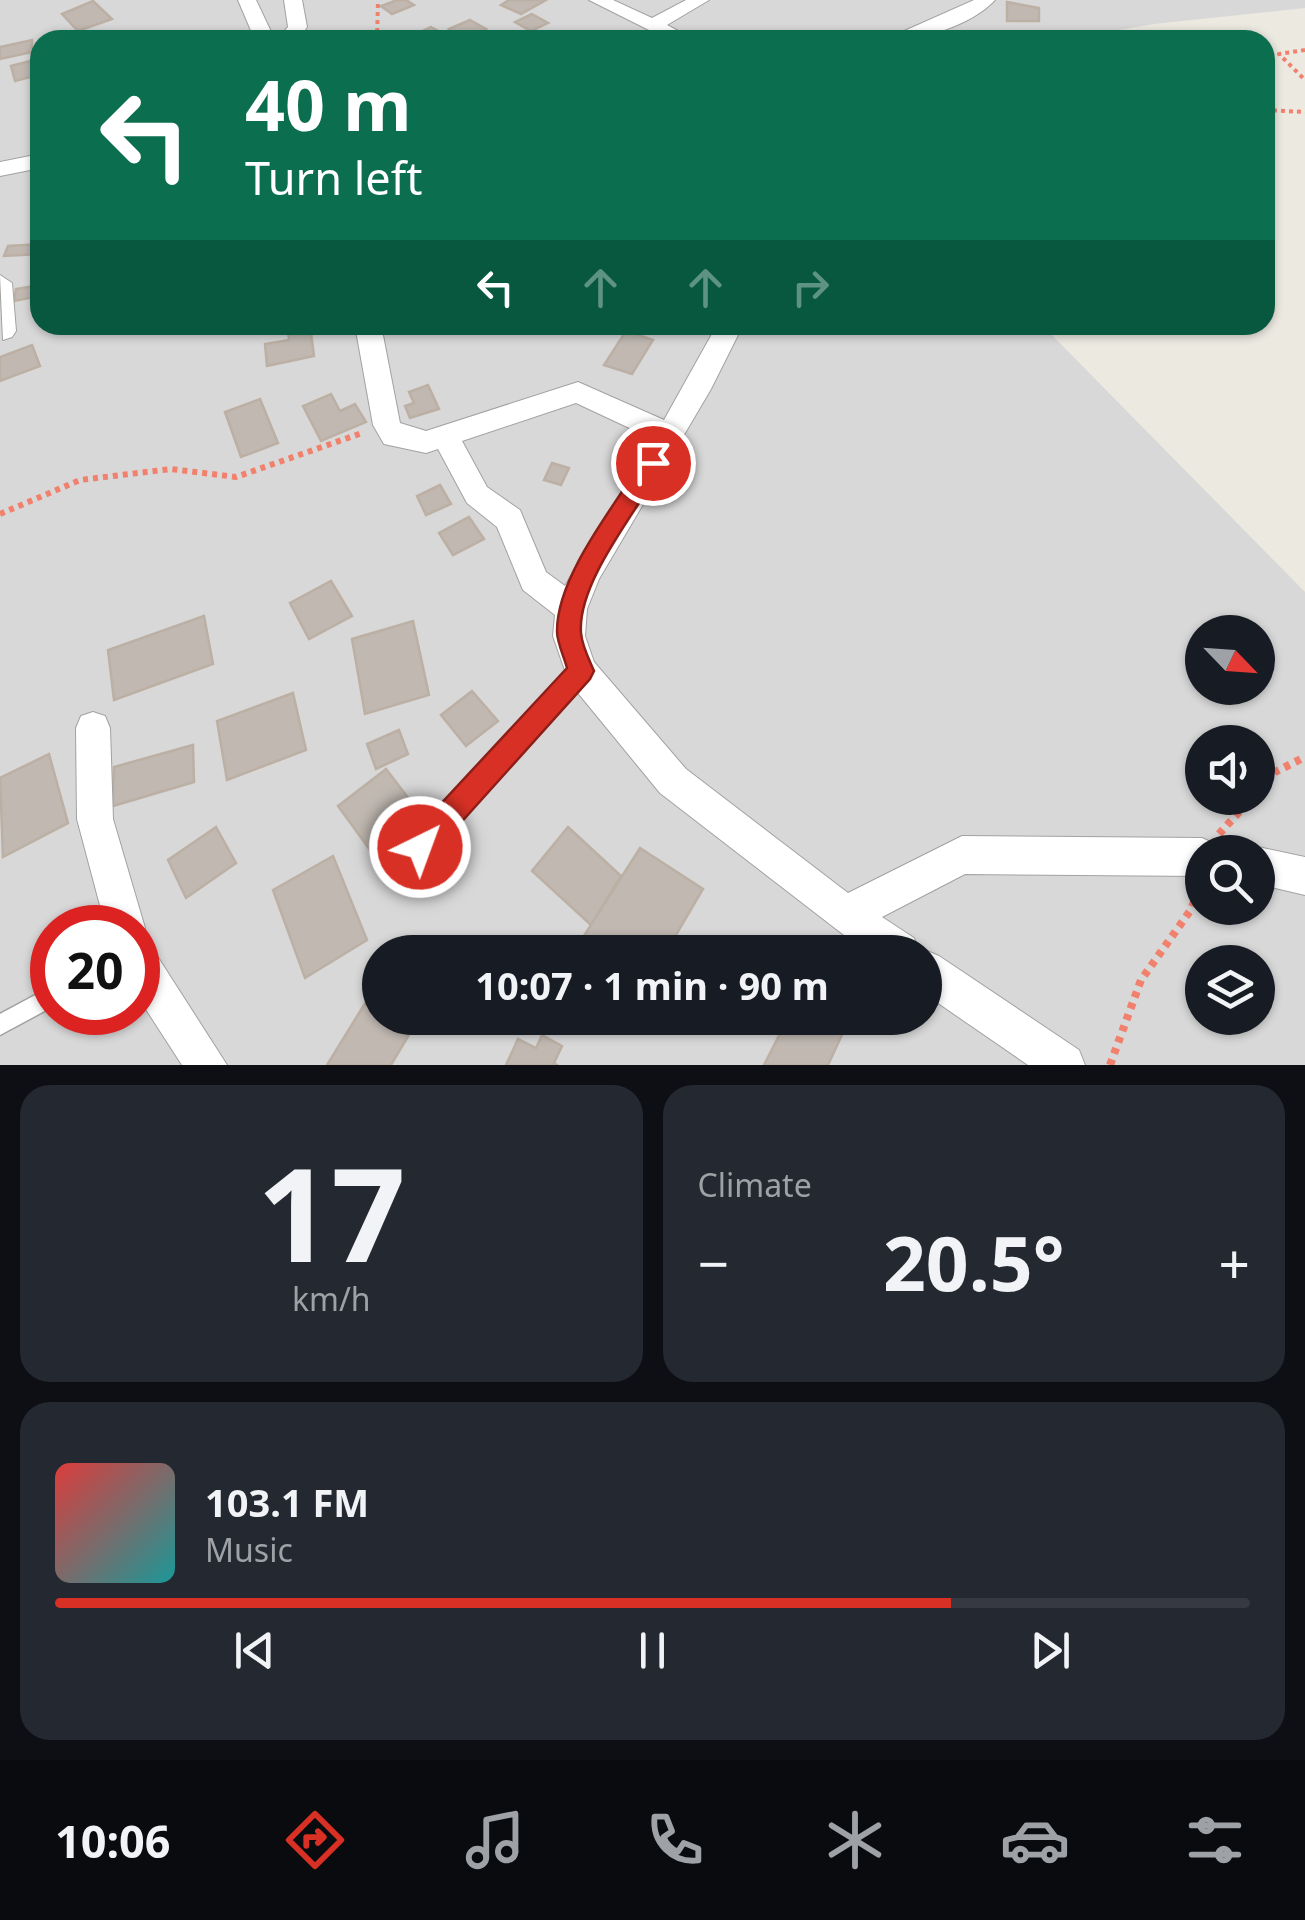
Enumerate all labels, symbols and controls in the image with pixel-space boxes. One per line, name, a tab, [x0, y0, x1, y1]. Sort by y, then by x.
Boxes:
text: 40 m	[245, 56, 412, 152]
icon: left	[80, 70, 210, 200]
text: Turn left	[245, 147, 422, 208]
icon: left	[468, 260, 523, 315]
icon: ahead	[573, 260, 628, 315]
icon: ahead	[678, 260, 733, 315]
icon: right	[783, 260, 838, 315]
pin	[611, 421, 696, 506]
icon: arrive	[626, 436, 681, 491]
north arrow	[1185, 615, 1275, 705]
map controls	[1185, 615, 1275, 1035]
button: sound	[1185, 725, 1275, 815]
position arrow	[368, 795, 472, 899]
button: search	[1185, 835, 1275, 925]
speed limit sign: 20	[30, 905, 160, 1035]
button: layers	[1185, 945, 1275, 1035]
text: 10:07 · 1 min · 90 m	[475, 959, 829, 1011]
text: 17	[257, 1123, 406, 1300]
text: Climate	[698, 1163, 812, 1206]
text: 20.5°	[883, 1211, 1065, 1313]
text: −	[698, 1225, 729, 1300]
text: +	[1219, 1225, 1250, 1300]
text: km/h	[292, 1277, 371, 1320]
text: 103.1 FM	[205, 1476, 369, 1528]
text: Music	[205, 1528, 293, 1571]
icon: previous	[227, 1623, 282, 1678]
icon: pause	[625, 1623, 680, 1678]
icon: next	[1023, 1623, 1078, 1678]
icon: directions	[280, 1805, 350, 1875]
icon: music	[460, 1805, 530, 1875]
icon: phone	[640, 1805, 710, 1875]
icon: climate	[820, 1805, 890, 1875]
icon: car	[1000, 1805, 1070, 1875]
icon: filters	[1180, 1805, 1250, 1875]
text: 10:06	[55, 1810, 171, 1871]

